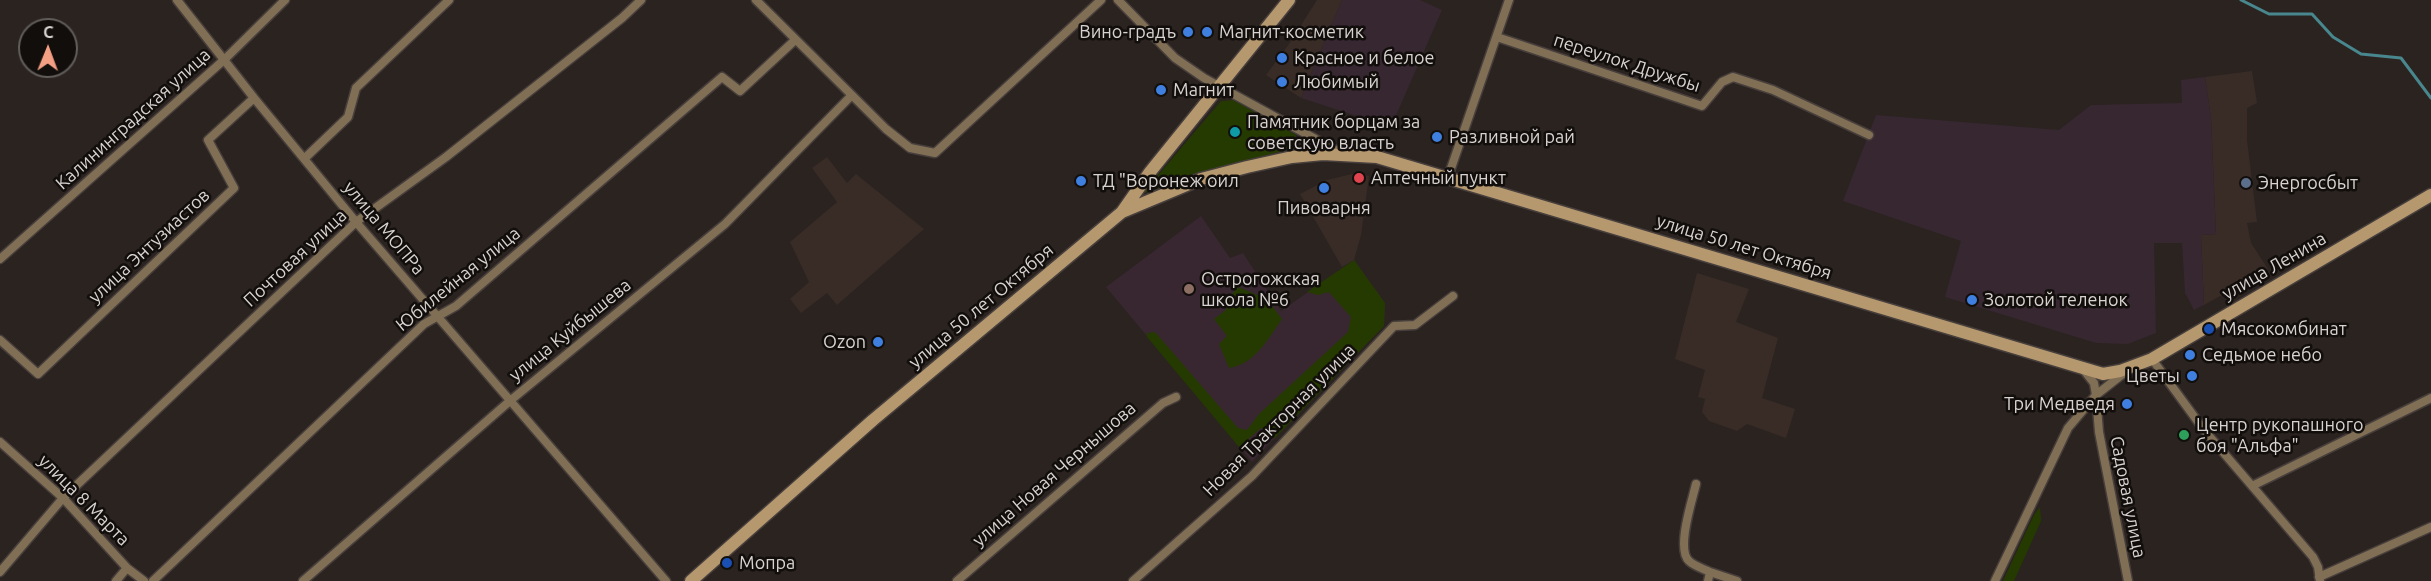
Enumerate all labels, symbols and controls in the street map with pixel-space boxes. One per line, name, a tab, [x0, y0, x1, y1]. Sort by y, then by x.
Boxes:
north arrow	[18, 18, 78, 78]
place label: Вино-градъ	[1079, 21, 1176, 43]
place label: Магнит-косметик	[1219, 21, 1364, 43]
text: С	[43, 23, 54, 41]
marker: Вино-градъ	[1181, 25, 1195, 39]
marker: Магнит-косметик	[1200, 25, 1214, 39]
street label: переулок Дружбы	[1551, 29, 1703, 97]
street label: Калининградская улица	[51, 44, 215, 194]
place label: Красное и белое	[1294, 47, 1434, 69]
marker: Красное и белое	[1275, 51, 1289, 65]
place label: Любимый	[1294, 71, 1379, 93]
marker: Любимый	[1275, 75, 1289, 89]
place label: Магнит	[1173, 79, 1234, 101]
marker: Магнит	[1154, 83, 1168, 97]
place label: Памятник борцам за советскую власть	[1247, 111, 1420, 154]
marker: Памятник борцам за советскую власть	[1228, 125, 1242, 139]
place label: Разливной рай	[1449, 126, 1575, 148]
marker: Разливной рай	[1430, 130, 1444, 144]
place label: Аптечный пункт	[1371, 167, 1506, 189]
place label: ТД "Воронеж оил	[1093, 170, 1239, 192]
marker: Аптечный пункт	[1352, 171, 1366, 185]
place label: Энергосбыт	[2258, 172, 2358, 194]
marker: ТД "Воронеж оил	[1074, 174, 1088, 188]
marker: Энергосбыт	[2239, 176, 2253, 190]
street label: улица МОПРа	[339, 177, 429, 279]
marker: Пивоварня	[1317, 181, 1331, 195]
street label: улица Энтузиастов	[84, 184, 214, 308]
place label: Пивоварня	[1277, 197, 1371, 219]
street label: Почтовая улица	[239, 205, 351, 311]
street label: улица 50 лет Октября	[1654, 210, 1834, 284]
street label: Юбилейная улица	[392, 222, 524, 336]
street label: улица Ленина	[2218, 227, 2330, 305]
street label: улица 50 лет Октября	[904, 239, 1058, 373]
place label: Острогожская школа №6	[1201, 268, 1320, 310]
street label: улица Куйбышева	[505, 274, 635, 386]
marker: Острогожская школа №6	[1182, 282, 1196, 296]
place label: Золотой теленок	[1984, 289, 2128, 311]
marker: Золотой теленок	[1965, 293, 1979, 307]
place label: Мясокомбинат	[2221, 318, 2347, 340]
marker: Мясокомбинат	[2202, 322, 2216, 336]
place label: Ozon	[823, 331, 866, 353]
marker: Ozon	[871, 335, 885, 349]
street label: Новая Тракторная улица	[1198, 339, 1360, 501]
place label: Седьмое небо	[2202, 344, 2322, 366]
marker: Седьмое небо	[2183, 348, 2197, 362]
place label: Цветы	[2126, 365, 2180, 387]
marker: Цветы	[2185, 369, 2199, 383]
place label: Три Медведя	[2004, 393, 2115, 415]
street label: улица Новая Чернышова	[968, 397, 1140, 551]
marker: Три Медведя	[2120, 397, 2134, 411]
place label: Центр рукопашного боя "Альфа"	[2196, 414, 2363, 456]
marker: Центр рукопашного боя "Альфа"	[2177, 428, 2191, 442]
street label: Садовая улица	[2106, 434, 2150, 560]
street label: улица 8 Марта	[34, 450, 134, 550]
place label: Мопра	[739, 552, 795, 574]
marker: Мопра	[720, 556, 734, 570]

